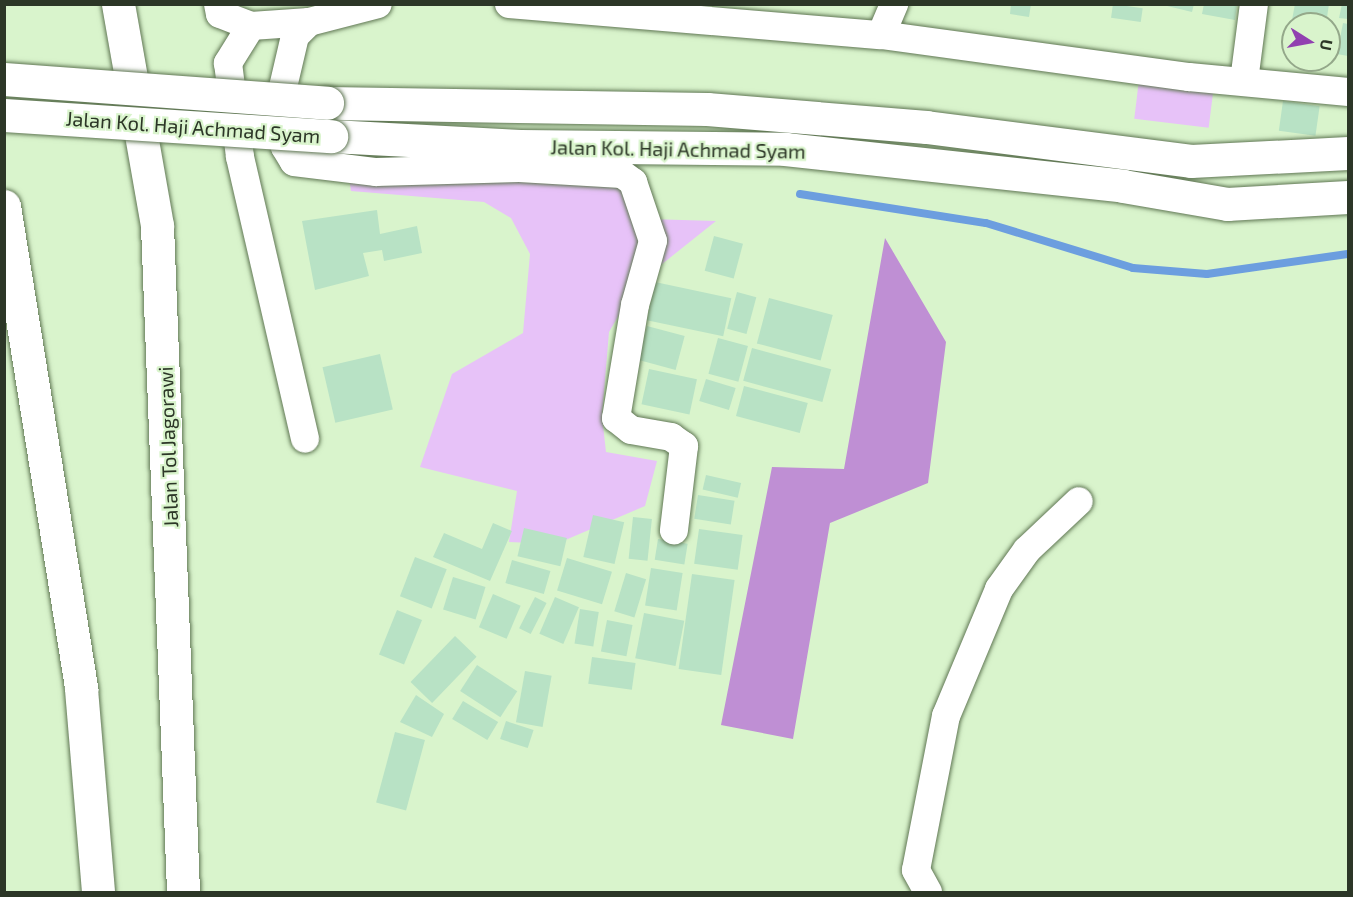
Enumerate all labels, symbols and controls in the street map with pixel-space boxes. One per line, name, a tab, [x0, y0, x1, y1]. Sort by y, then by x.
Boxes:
north arrow	[1281, 12, 1341, 72]
text: U	[1317, 38, 1338, 52]
street label: Jalan Kol. Haji Achmad Syam	[65, 106, 321, 148]
street label: Jalan Kol. Haji Achmad Syam	[550, 135, 806, 163]
street label: Jalan Tol Jagorawi	[153, 365, 183, 529]

